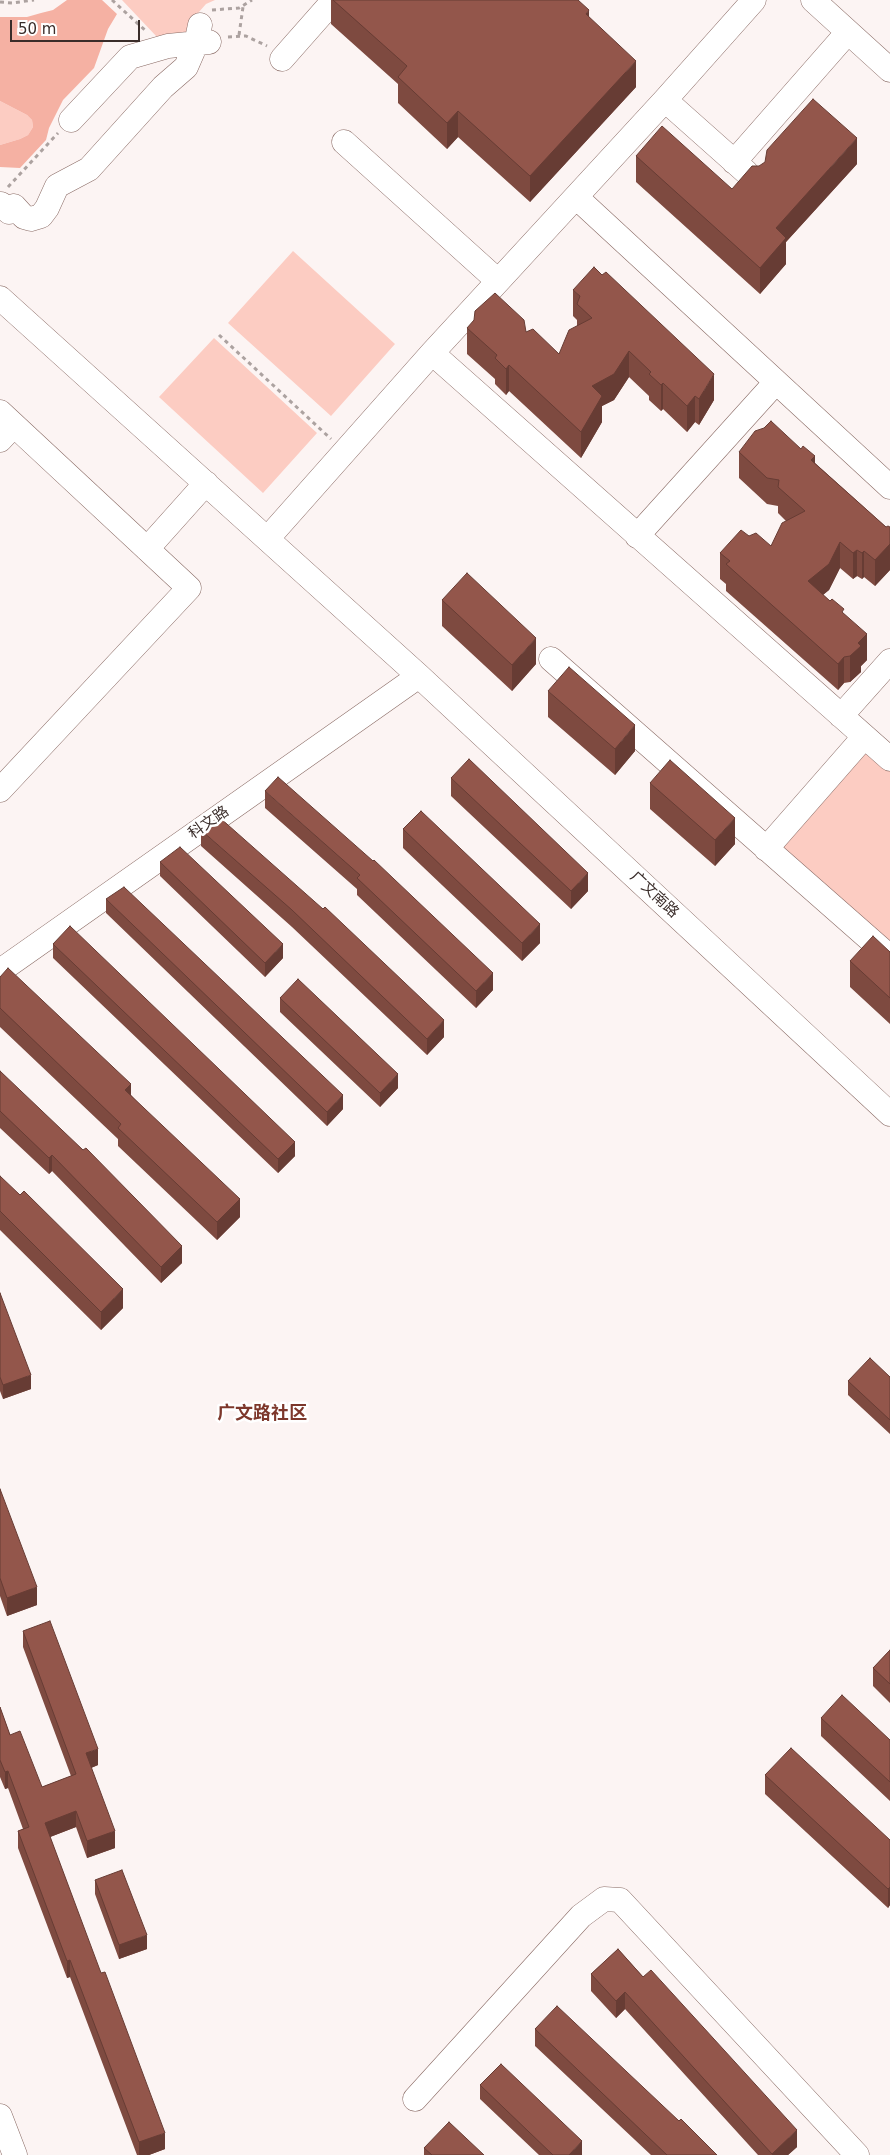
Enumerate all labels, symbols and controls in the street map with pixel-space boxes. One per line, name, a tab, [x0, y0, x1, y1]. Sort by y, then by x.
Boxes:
scale bar	[12, 10, 142, 42]
text: 50 m	[18, 20, 56, 38]
street label: 科文路	[185, 803, 233, 843]
street label: 广文南路	[626, 868, 682, 922]
district label: 广文路社区	[217, 1403, 307, 1425]

